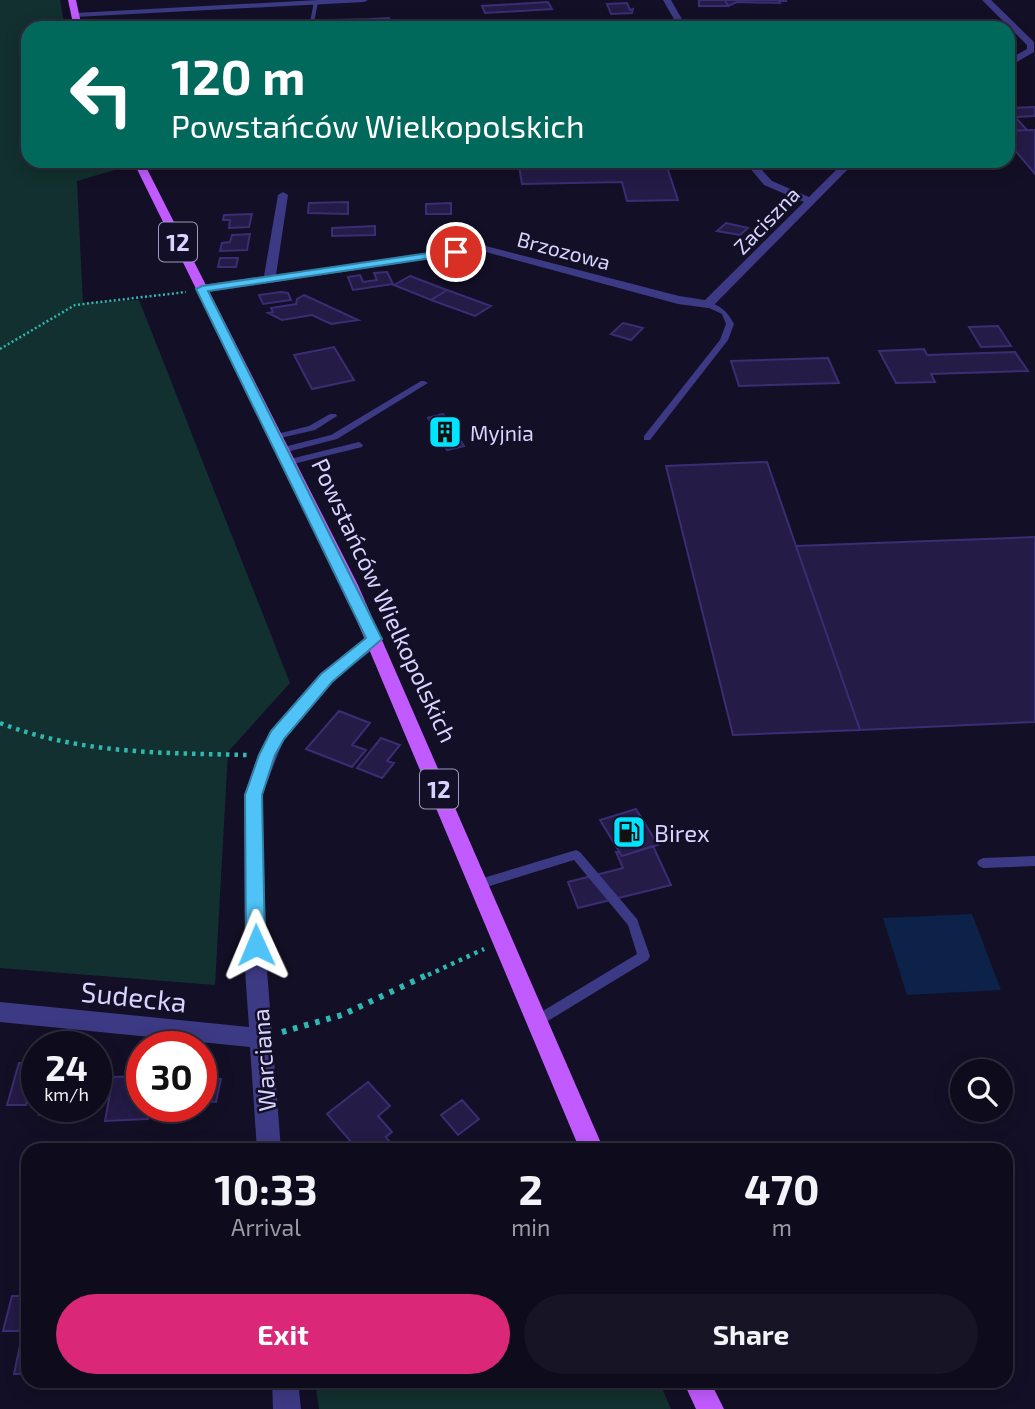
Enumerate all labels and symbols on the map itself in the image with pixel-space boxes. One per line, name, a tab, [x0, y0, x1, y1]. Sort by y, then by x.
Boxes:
street label: Zaciszna	[728, 181, 804, 259]
road number: 12	[159, 222, 197, 262]
pin	[426, 222, 486, 282]
street label: Brzozowa	[515, 226, 613, 274]
building icon: Myjnia	[426, 413, 464, 451]
place label: Myjnia	[470, 420, 534, 446]
street label: Powstańców Wielkopolskich	[306, 453, 464, 747]
road number: 12	[420, 769, 458, 808]
fuel station icon: Birex	[610, 813, 648, 851]
place label: Birex	[654, 818, 710, 847]
position arrow	[219, 908, 293, 982]
street label: Sudecka	[79, 974, 189, 1018]
street label: Warciana	[245, 1008, 281, 1112]
speed limit sign: 30	[126, 1031, 217, 1122]

